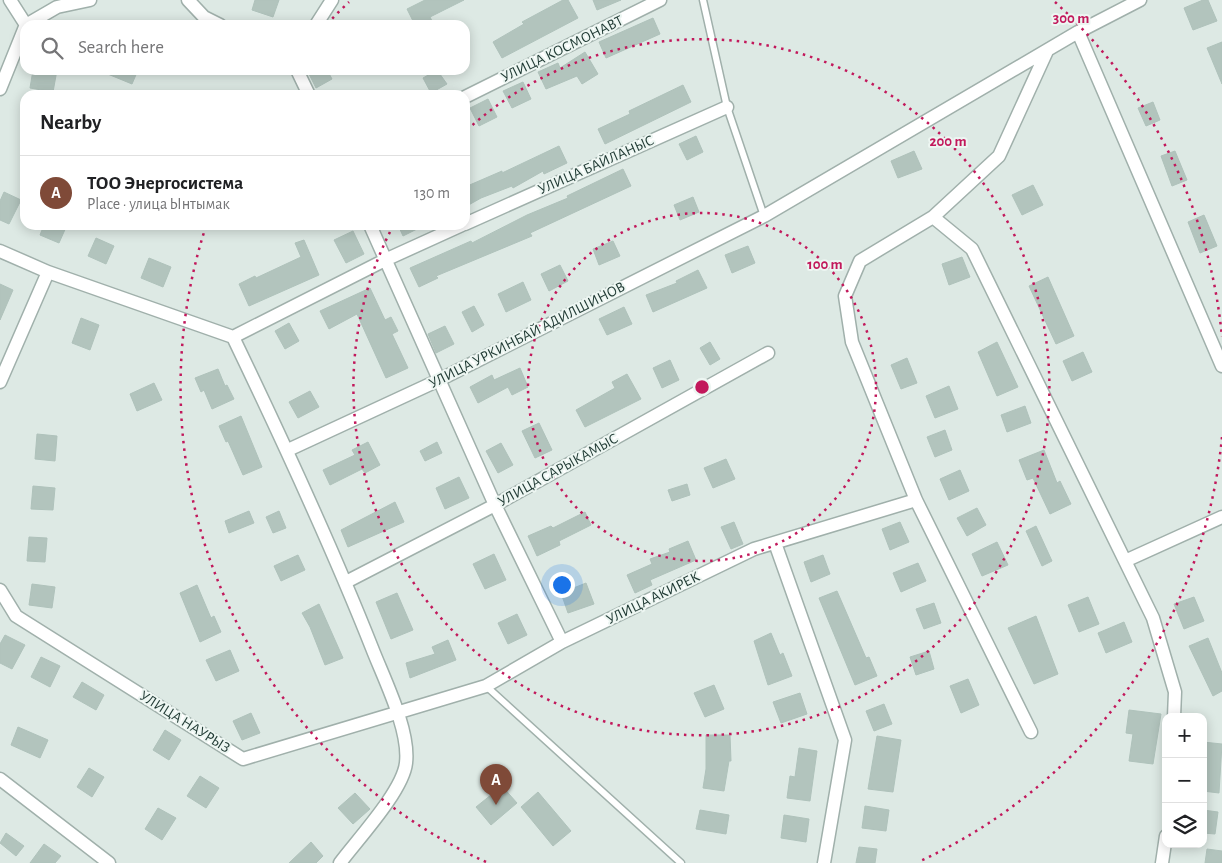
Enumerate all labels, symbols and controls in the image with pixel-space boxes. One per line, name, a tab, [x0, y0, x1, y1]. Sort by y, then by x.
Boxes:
text: 300 m	[1053, 11, 1089, 26]
street label: УЛИЦА КОСМОНАВТ	[499, 13, 625, 85]
search box	[20, 20, 470, 75]
icon: search	[38, 34, 66, 62]
text: Search here	[78, 38, 164, 57]
text: Nearby	[40, 112, 101, 133]
street label: УЛИЦА БАЙЛАНЫС	[536, 133, 656, 197]
text: 200 m	[929, 134, 967, 149]
text: ТОО Энергосистема	[87, 174, 243, 193]
text: A	[51, 185, 61, 201]
text: 130 m	[414, 185, 450, 201]
text: Place · улица Ынтымак	[87, 196, 230, 212]
text: 100 m	[807, 257, 843, 272]
street label: УЛИЦА УРКИНБАЙ АДИЛШИНОВ	[427, 279, 627, 391]
centre of rings	[693, 378, 711, 396]
street label: УЛИЦА САРЫКАМЫС	[495, 431, 621, 509]
street label: УЛИЦА АКИРЕК	[604, 569, 702, 627]
your location	[549, 572, 575, 598]
street label: УЛИЦА НАУРЫЗ	[137, 688, 233, 756]
map controls	[1162, 713, 1207, 848]
button: +	[1162, 713, 1207, 758]
button: −	[1162, 758, 1207, 803]
pin: A	[480, 764, 512, 805]
button: layers	[1162, 803, 1207, 848]

